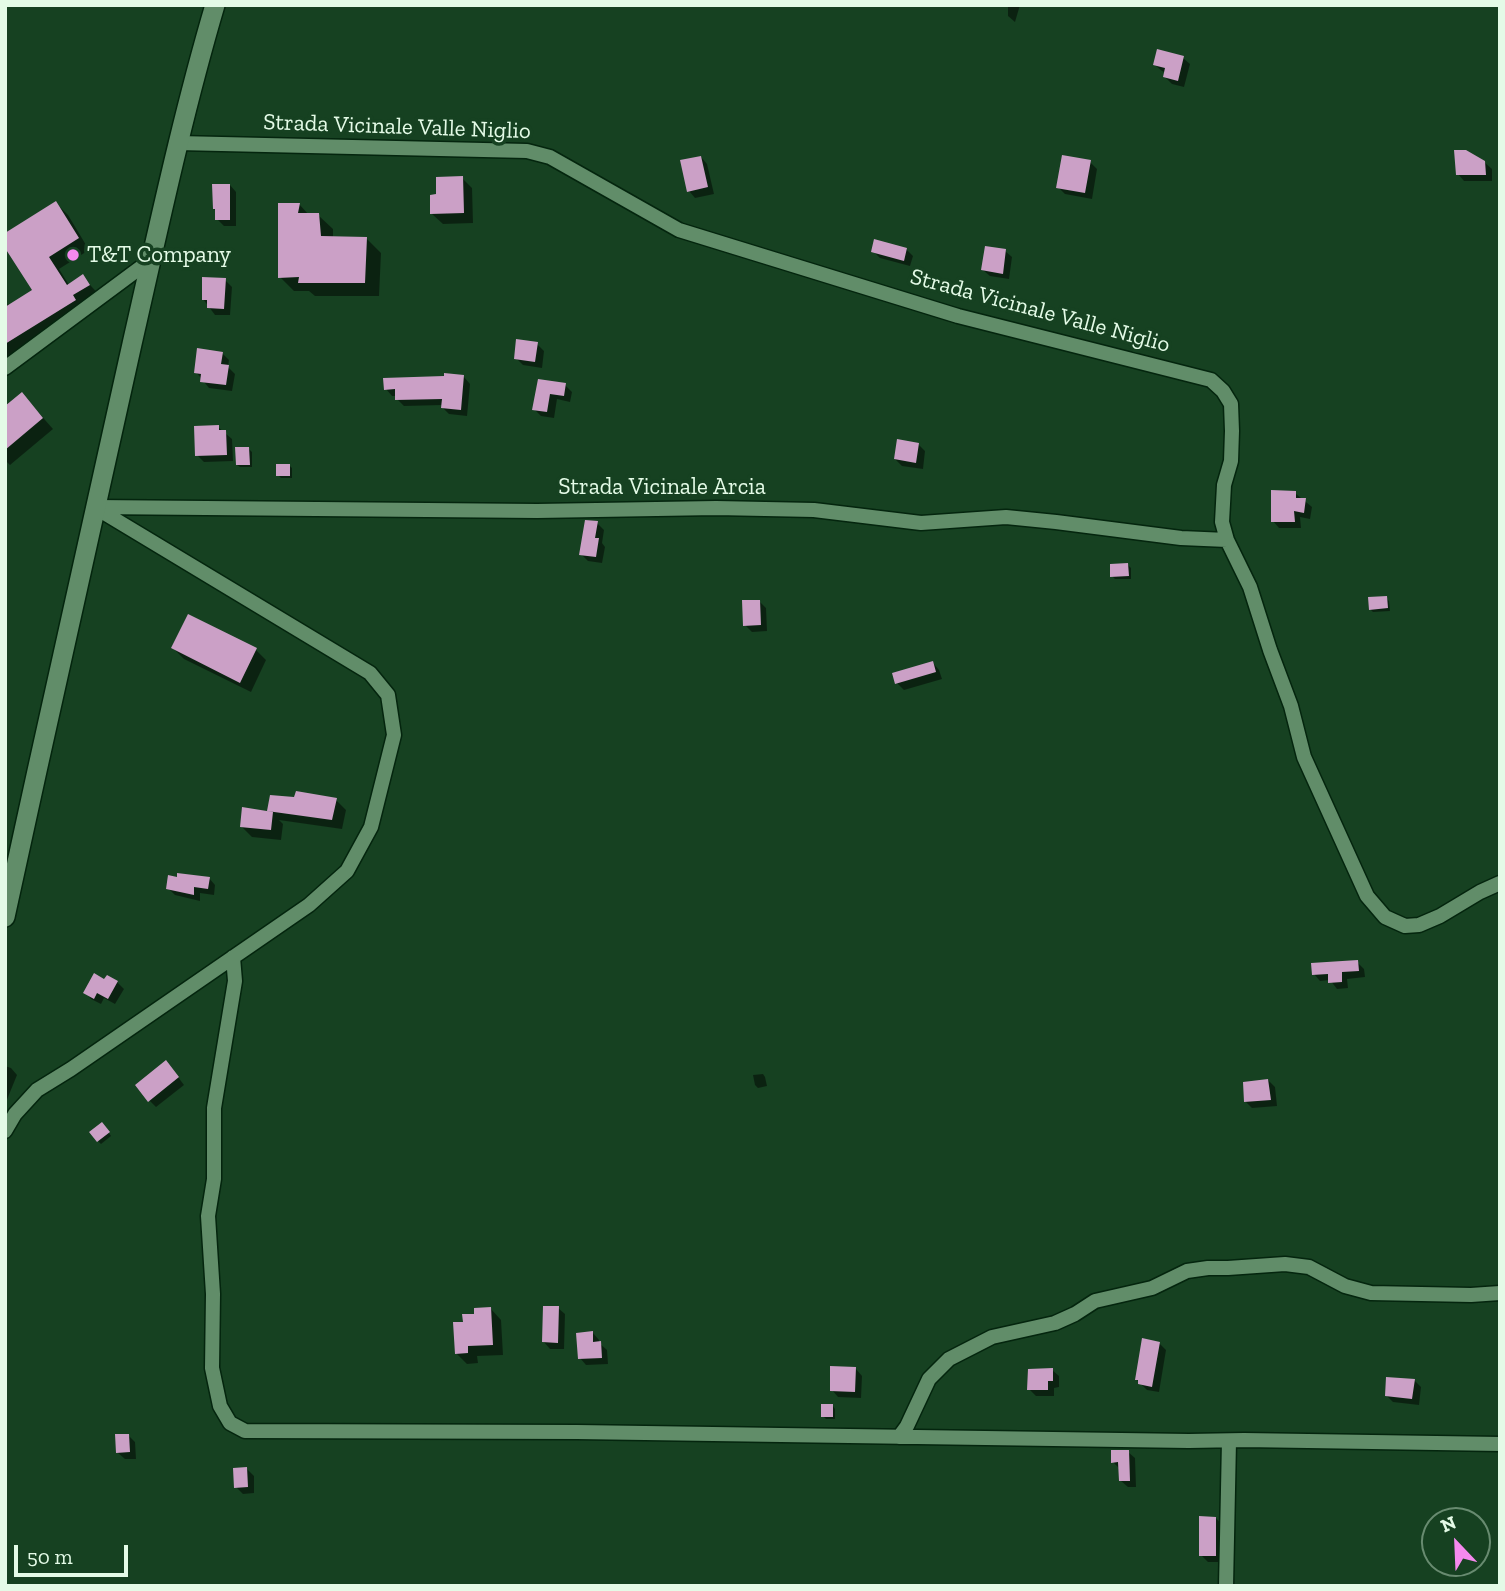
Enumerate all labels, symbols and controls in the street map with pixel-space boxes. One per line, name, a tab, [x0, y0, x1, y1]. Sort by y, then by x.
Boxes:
street label: Strada Vicinale Valle Niglio	[263, 109, 531, 145]
place label: T&T Company	[87, 241, 231, 269]
marker: T&T Company	[65, 247, 81, 263]
street label: Strada Vicinale Valle Niglio	[907, 263, 1173, 359]
street label: Strada Vicinale Arcia	[558, 473, 766, 501]
north arrow	[1421, 1507, 1491, 1577]
text: N	[1437, 1511, 1460, 1537]
scale bar	[18, 1532, 131, 1576]
text: 50 m	[27, 1544, 73, 1569]

